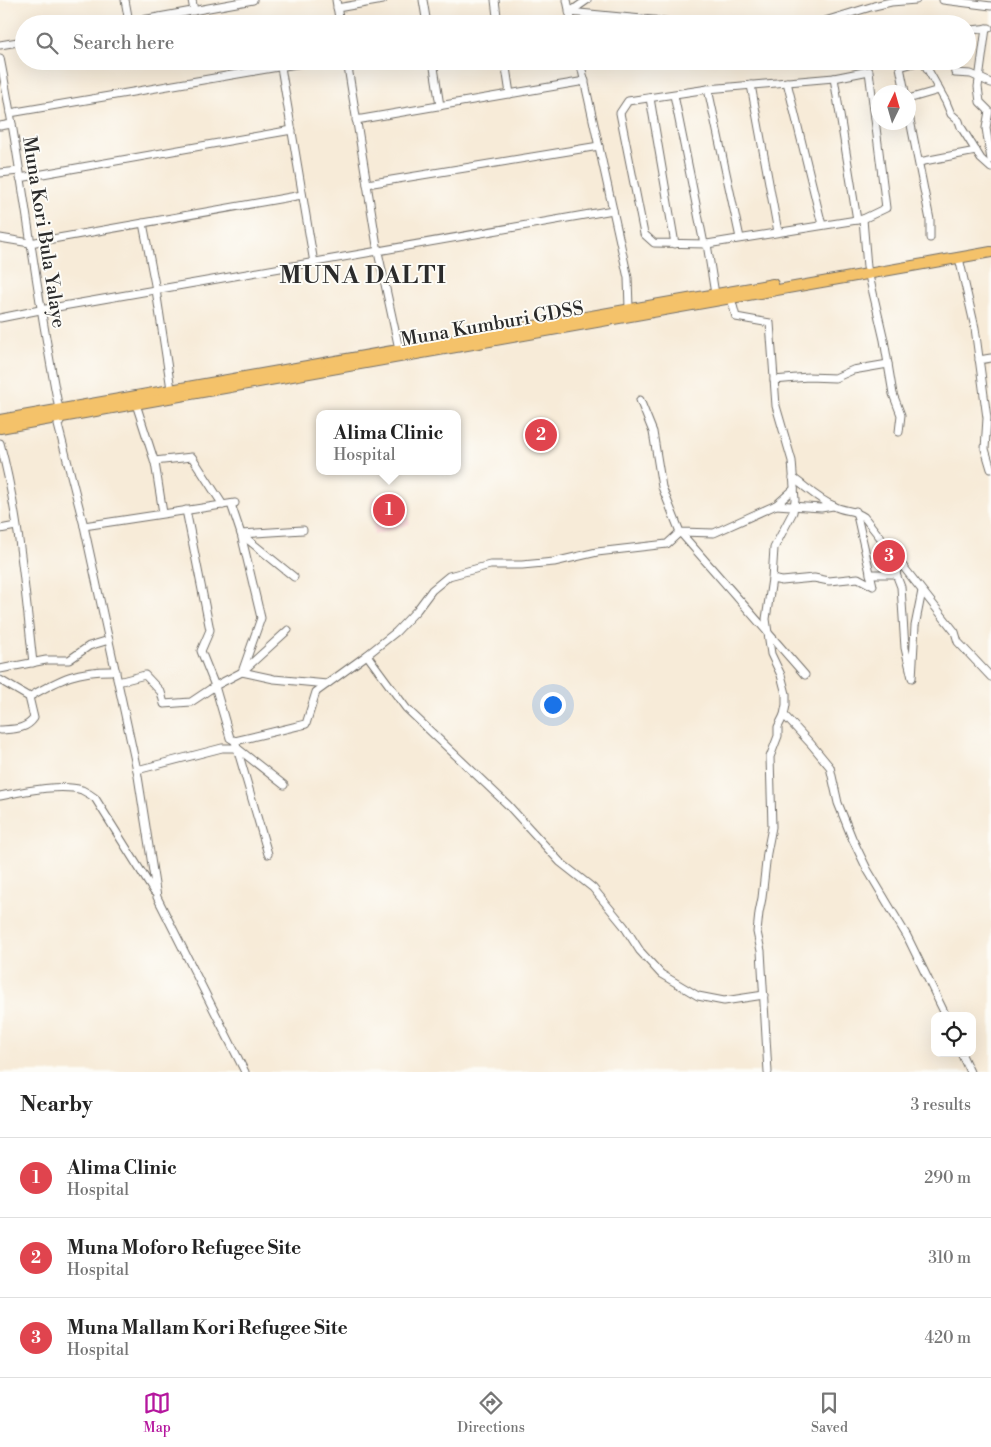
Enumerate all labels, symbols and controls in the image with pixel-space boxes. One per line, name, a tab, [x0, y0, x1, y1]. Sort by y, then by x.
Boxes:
search box	[15, 15, 976, 70]
icon: search	[33, 29, 61, 57]
text: Search here	[73, 31, 174, 55]
north arrow	[871, 85, 916, 130]
street label: Muna Kori Bula Yalaye	[17, 135, 71, 330]
district label: MUNA DALTI	[279, 261, 447, 291]
street label: Muna Kumburi GDSS	[399, 296, 585, 352]
popup	[316, 410, 461, 475]
pin: 2	[525, 416, 557, 454]
text: Alima Clinic	[334, 421, 443, 445]
text: Hospital	[334, 445, 395, 465]
pin: 1	[373, 491, 405, 529]
pin: 3	[873, 537, 905, 575]
your location	[540, 692, 566, 718]
map controls	[931, 1012, 976, 1057]
button: locate	[931, 1012, 976, 1057]
text: Nearby	[20, 1092, 93, 1118]
text: 3 results	[910, 1095, 971, 1115]
text: Alima Clinic	[67, 1156, 177, 1180]
text: 1	[32, 1168, 40, 1188]
text: 290 m	[924, 1168, 971, 1188]
text: Hospital	[67, 1180, 129, 1200]
text: Muna Moforo Refugee Site	[67, 1236, 301, 1260]
text: 2	[31, 1248, 41, 1268]
text: 310 m	[928, 1248, 971, 1268]
text: Hospital	[67, 1260, 129, 1280]
text: Muna Mallam Kori Refugee Site	[67, 1316, 348, 1340]
text: 3	[31, 1328, 41, 1348]
text: 420 m	[924, 1328, 971, 1348]
text: Hospital	[67, 1340, 129, 1360]
tab: Map	[143, 1389, 171, 1437]
tab: Directions	[457, 1389, 525, 1437]
tab: Saved	[811, 1389, 848, 1437]

